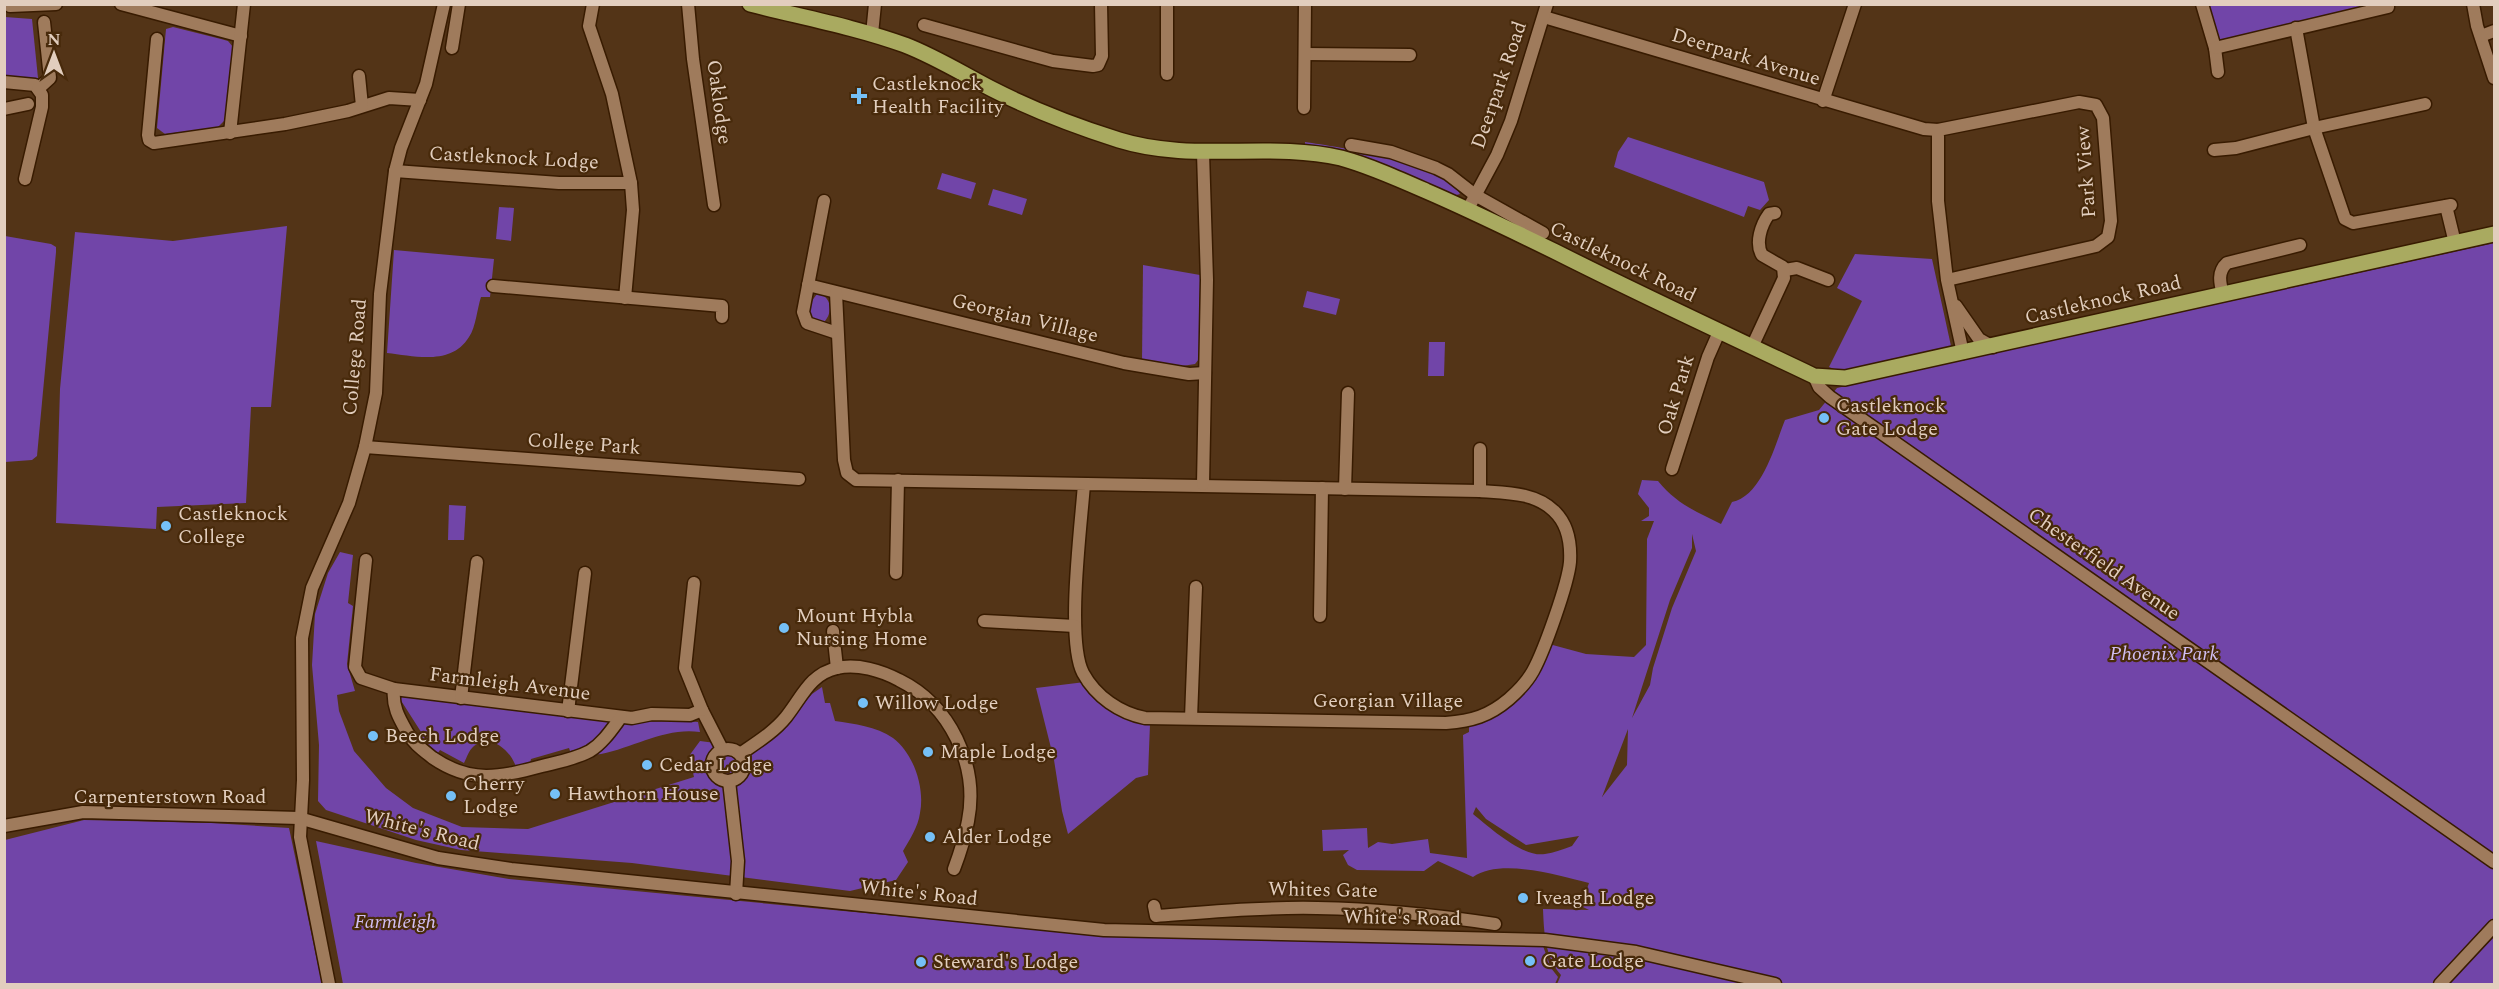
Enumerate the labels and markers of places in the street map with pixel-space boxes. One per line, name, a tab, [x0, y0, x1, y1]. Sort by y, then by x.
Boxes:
place label: Castleknock Health Facility	[872, 69, 1005, 122]
marker: Castleknock Health Facility	[850, 87, 868, 105]
place label: Castleknock Gate Lodge	[1836, 391, 1946, 444]
marker: Castleknock Gate Lodge	[1817, 411, 1831, 425]
place label: Castleknock College	[178, 499, 288, 552]
marker: Castleknock College	[159, 519, 173, 533]
place label: Mount Hybla Nursing Home	[796, 601, 927, 654]
marker: Mount Hybla Nursing Home	[777, 621, 791, 635]
place label: Willow Lodge	[875, 688, 998, 718]
marker: Willow Lodge	[856, 696, 870, 710]
place label: Beech Lodge	[385, 721, 499, 751]
marker: Beech Lodge	[366, 729, 380, 743]
place label: Maple Lodge	[940, 737, 1056, 767]
marker: Maple Lodge	[921, 745, 935, 759]
place label: Cedar Lodge	[659, 750, 772, 780]
marker: Cedar Lodge	[640, 758, 654, 772]
place label: Cherry Lodge	[463, 769, 526, 822]
place label: Hawthorn House	[567, 779, 719, 809]
marker: Hawthorn House	[548, 787, 562, 801]
marker: Cherry Lodge	[444, 789, 458, 803]
place label: Alder Lodge	[942, 822, 1052, 852]
marker: Alder Lodge	[923, 830, 937, 844]
place label: Iveagh Lodge	[1535, 883, 1654, 913]
marker: Iveagh Lodge	[1516, 891, 1530, 905]
place label: Gate Lodge	[1542, 946, 1644, 976]
place label: Steward's Lodge	[933, 947, 1078, 977]
marker: Gate Lodge	[1523, 954, 1537, 968]
marker: Steward's Lodge	[914, 955, 928, 969]

